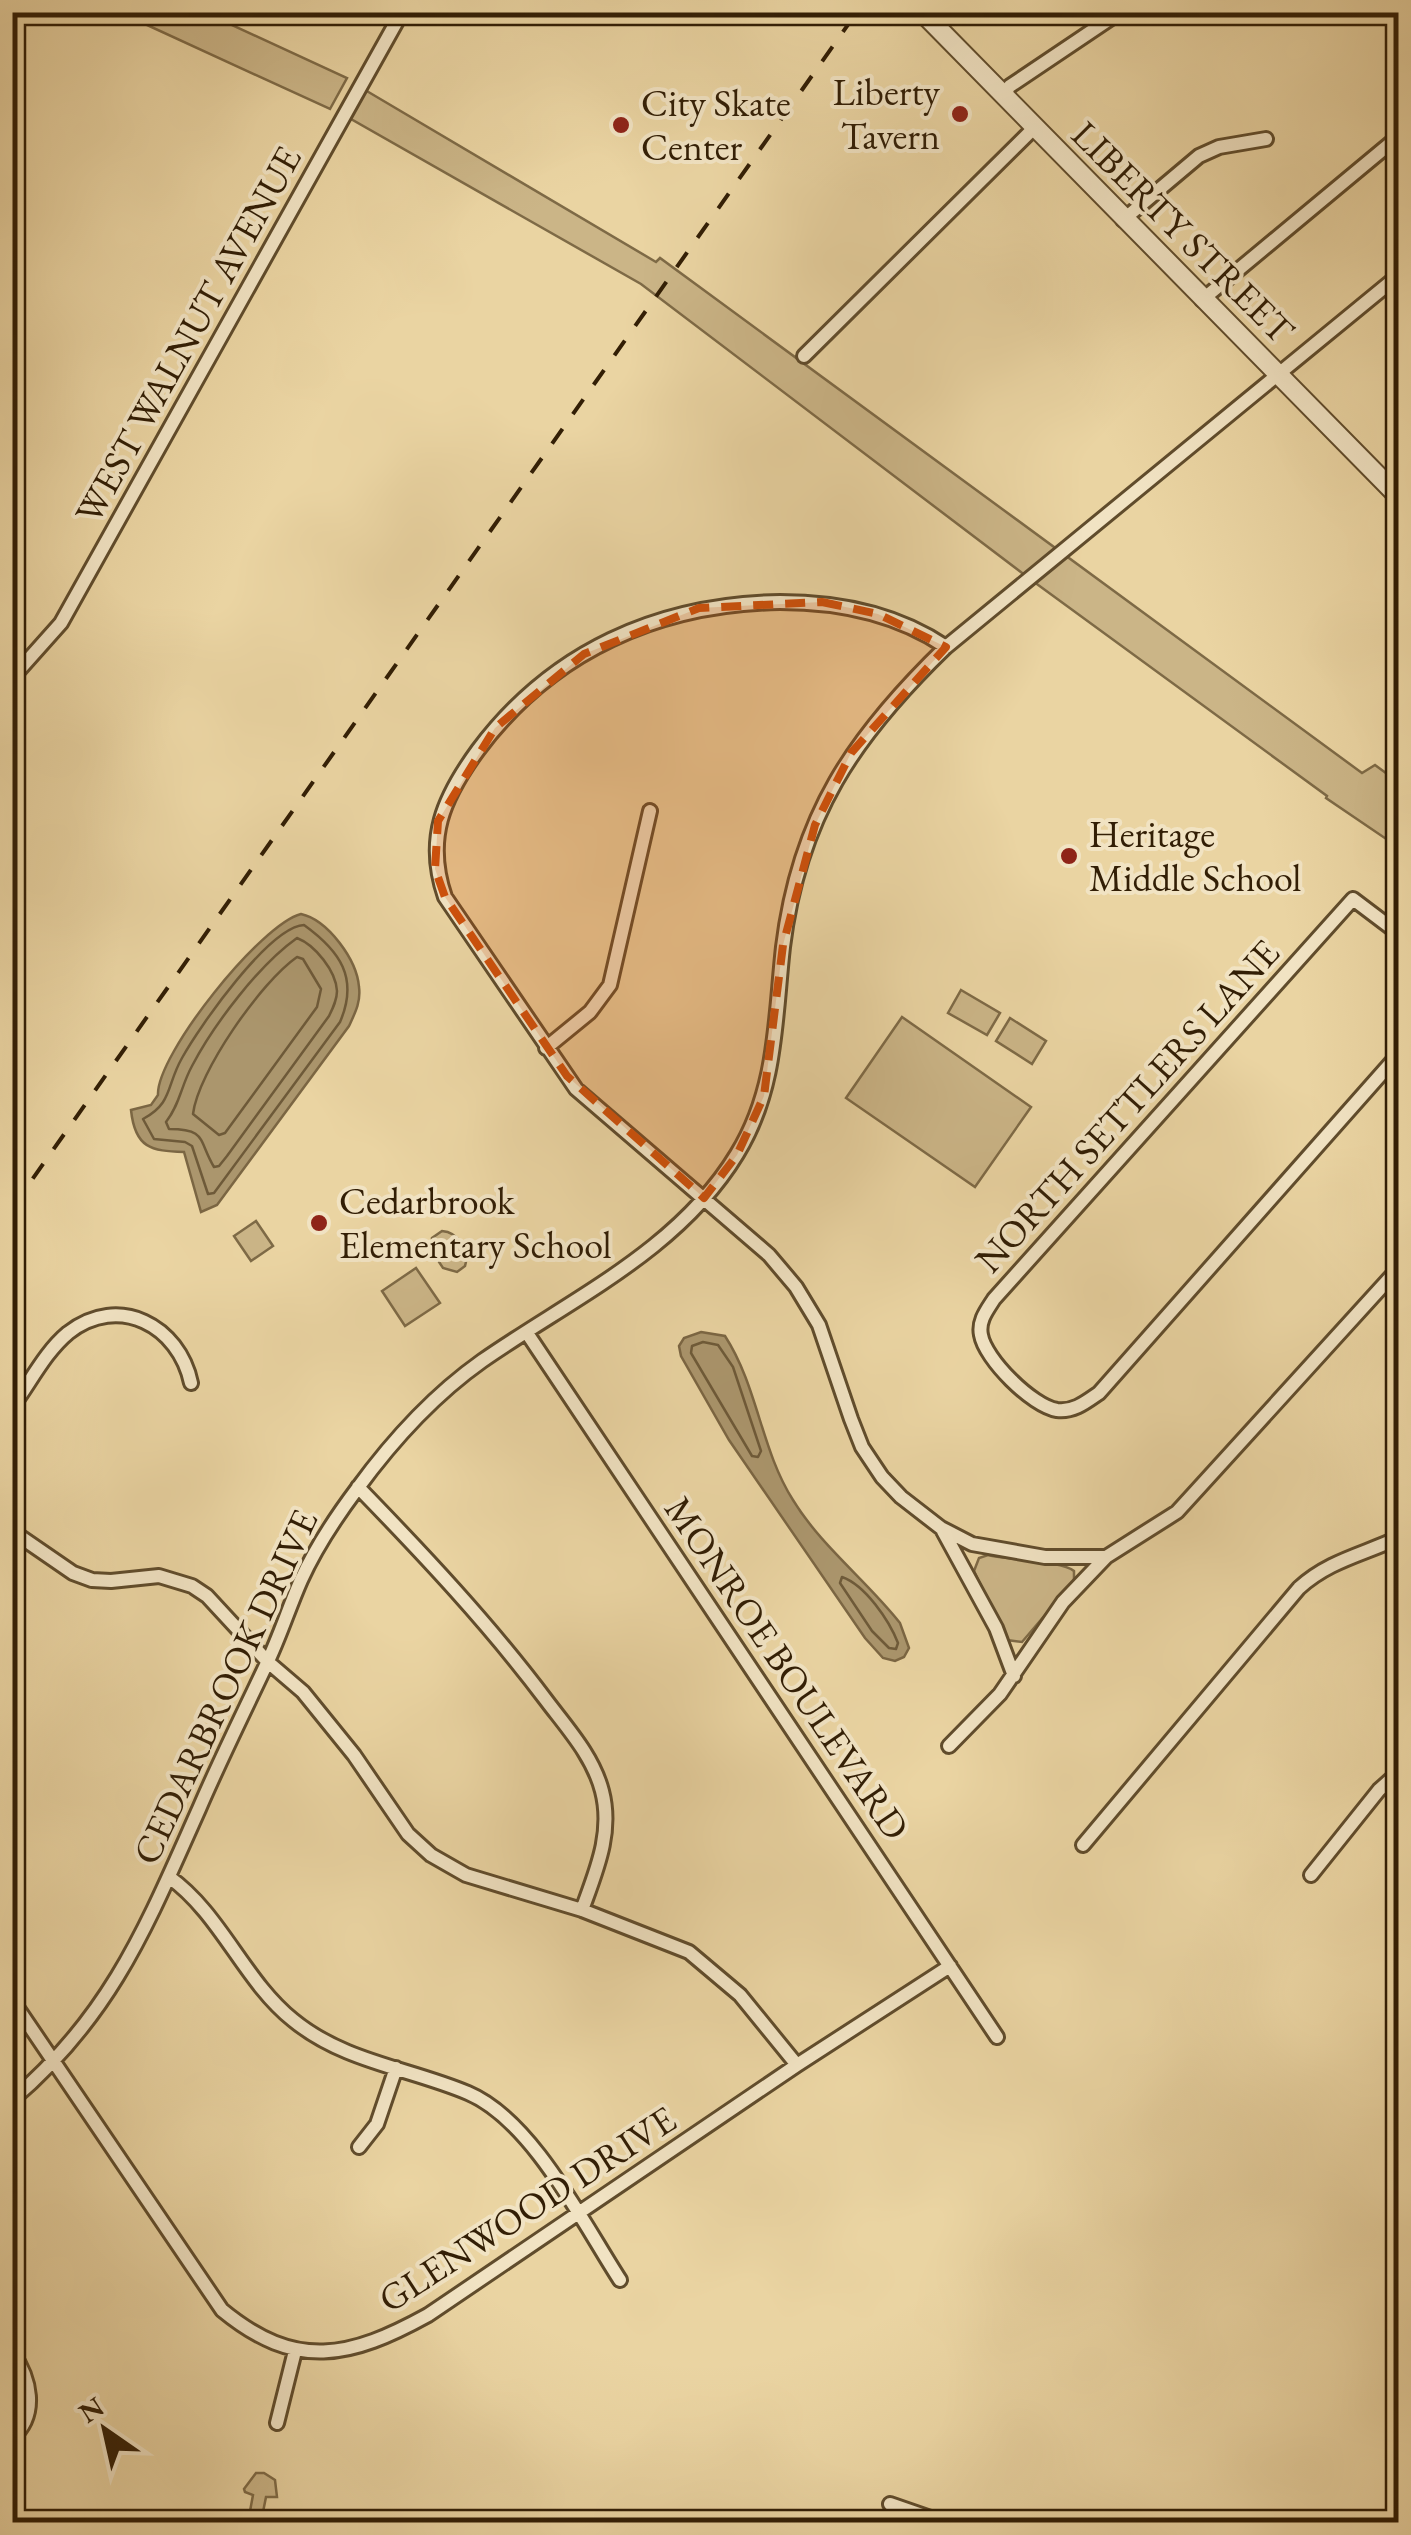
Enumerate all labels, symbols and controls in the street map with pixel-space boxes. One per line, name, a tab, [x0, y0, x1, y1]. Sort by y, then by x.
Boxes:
place label: Liberty Tavern	[833, 67, 940, 160]
place label: City Skate Center	[641, 78, 791, 171]
marker: Liberty Tavern	[949, 103, 971, 125]
street label: LIBERTY STREET	[1061, 110, 1306, 354]
marker: City Skate Center	[610, 114, 632, 136]
street label: WEST WALNUT AVENUE	[63, 137, 312, 532]
place label: Heritage Middle School	[1089, 809, 1301, 902]
marker: Heritage Middle School	[1058, 845, 1080, 867]
street label: NORTH SETTLERS LANE	[964, 929, 1289, 1283]
place label: Cedarbrook Elementary School	[339, 1176, 612, 1269]
marker: Cedarbrook Elementary School	[308, 1212, 330, 1234]
street label: MONROE BOULEVARD	[654, 1487, 921, 1849]
street label: CEDARBROOK DRIVE	[121, 1502, 328, 1872]
street label: GLENWOOD DRIVE	[369, 2094, 685, 2323]
north arrow	[55, 2380, 155, 2480]
text: N	[72, 2388, 111, 2431]

